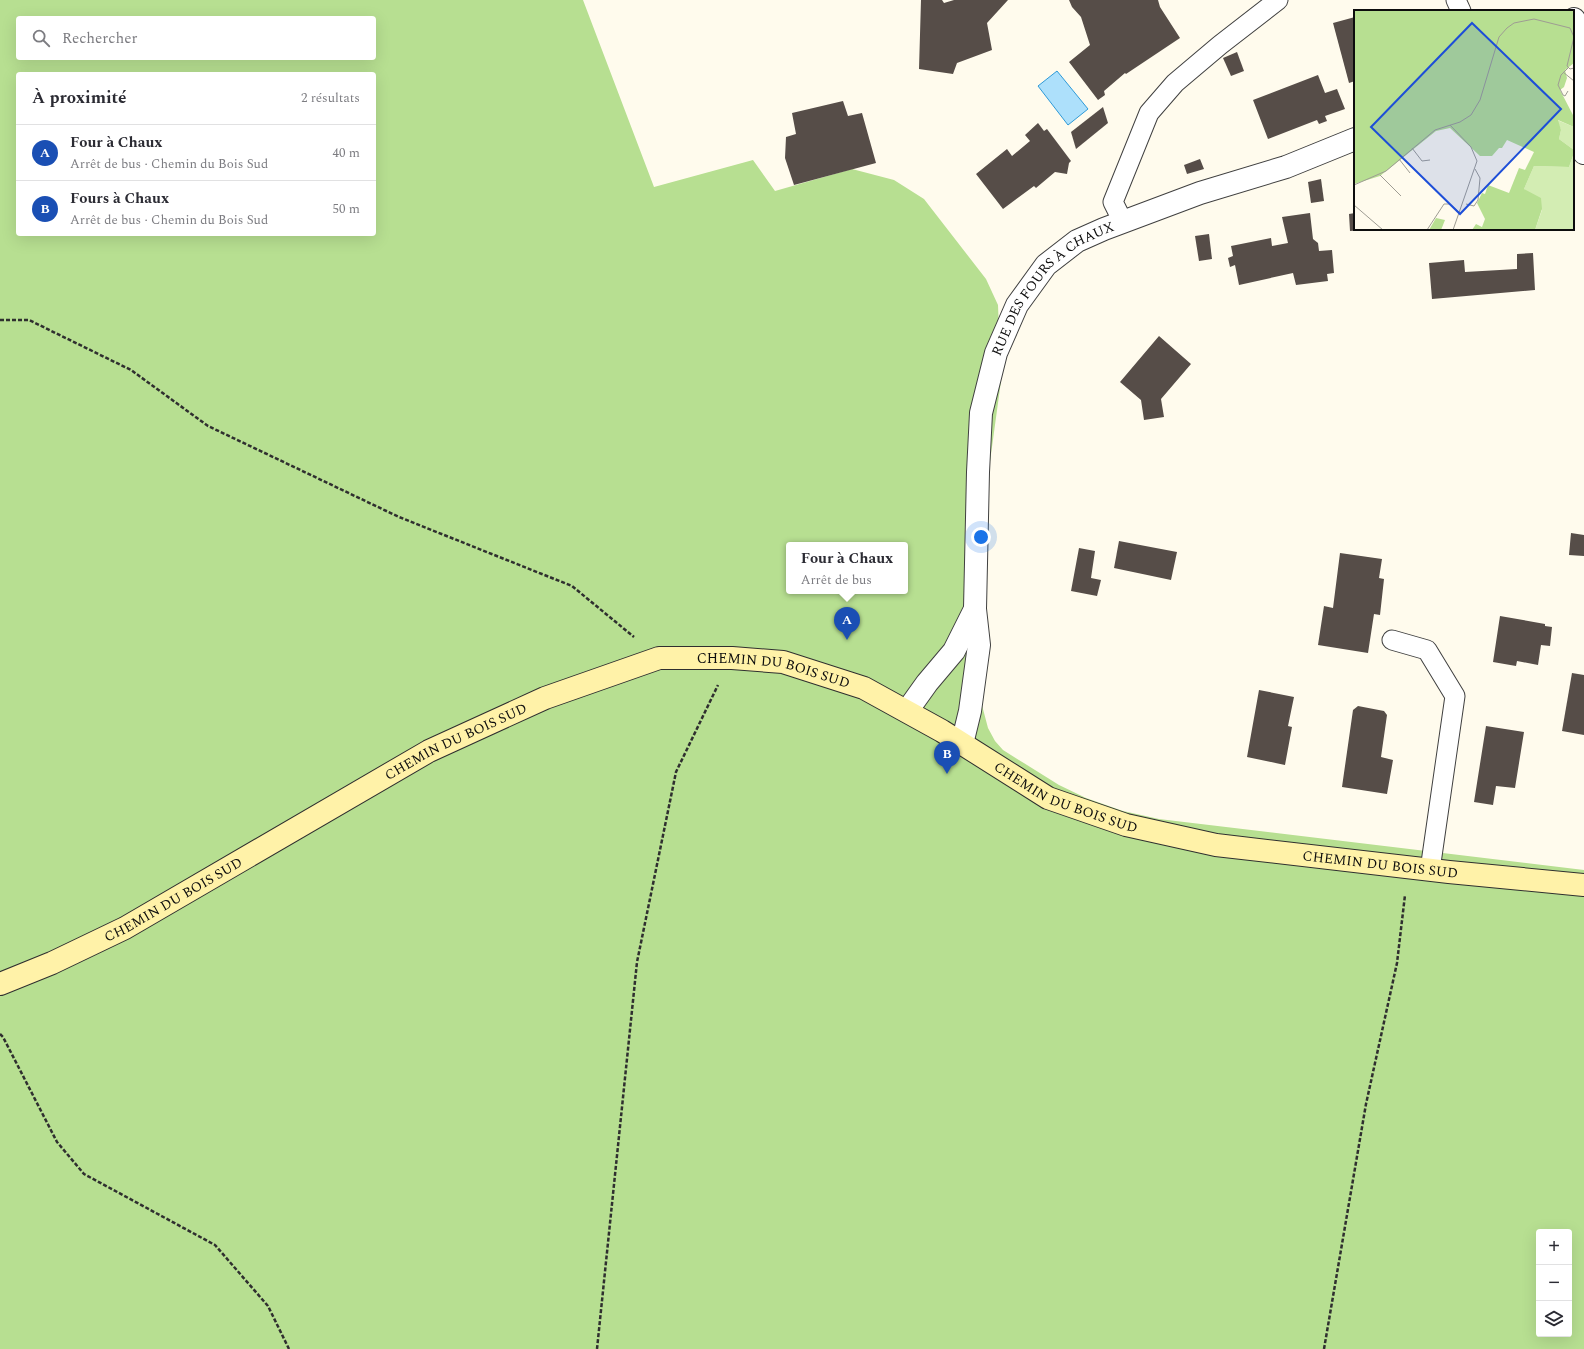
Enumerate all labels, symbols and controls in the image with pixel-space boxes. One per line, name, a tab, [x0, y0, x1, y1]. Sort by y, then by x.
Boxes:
inset map	[1354, 10, 1574, 230]
search box	[16, 16, 376, 60]
icon: search	[30, 27, 52, 49]
text: Rechercher	[62, 27, 137, 50]
text: À proximité	[32, 85, 127, 111]
text: 2 résultats	[301, 88, 360, 108]
text: Four à Chaux	[70, 131, 163, 154]
text: A	[40, 143, 50, 163]
text: 40 m	[333, 143, 360, 163]
text: Arrêt de bus · Chemin du Bois Sud	[70, 154, 268, 174]
text: Fours à Chaux	[70, 187, 169, 210]
text: B	[40, 199, 50, 219]
text: 50 m	[333, 199, 360, 219]
text: Arrêt de bus · Chemin du Bois Sud	[70, 210, 268, 230]
street label: RUE DES FOURS À CHAUX	[986, 216, 1117, 359]
your location	[971, 527, 991, 547]
popup	[786, 542, 908, 594]
text: Four à Chaux	[801, 547, 893, 570]
text: Arrêt de bus	[801, 570, 872, 590]
pin: A	[834, 607, 860, 640]
street label: CHEMIN DU BOIS SUD	[697, 648, 853, 694]
street label: CHEMIN DU BOIS SUD	[381, 698, 530, 786]
pin: B	[934, 741, 960, 774]
street label: CHEMIN DU BOIS SUD	[990, 756, 1140, 838]
street label: CHEMIN DU BOIS SUD	[1301, 845, 1459, 884]
street label: CHEMIN DU BOIS SUD	[101, 852, 246, 948]
map controls	[1536, 1229, 1572, 1337]
button: +	[1536, 1229, 1572, 1265]
button: −	[1536, 1265, 1572, 1301]
button: layers	[1536, 1301, 1572, 1337]

